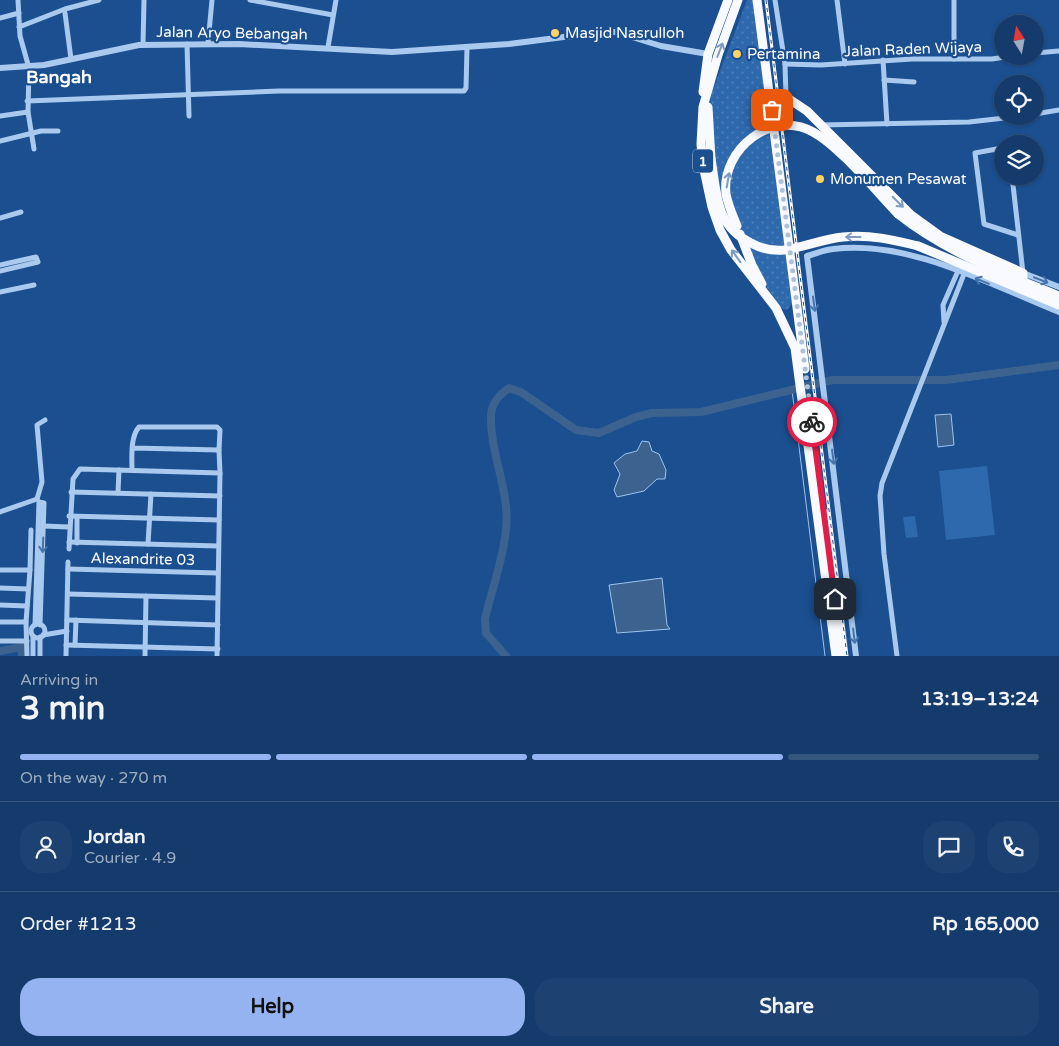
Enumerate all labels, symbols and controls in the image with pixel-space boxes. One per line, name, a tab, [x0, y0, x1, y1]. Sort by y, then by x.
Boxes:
north arrow	[994, 15, 1044, 65]
map controls	[994, 15, 1044, 185]
street label: Jalan Aryo Bebangah	[156, 23, 308, 43]
place label: Masjid Nasrulloh	[565, 24, 684, 42]
marker: Masjid Nasrulloh	[549, 27, 561, 39]
street label: Jalan Raden Wijaya	[844, 38, 982, 60]
one-way arrow	[716, 43, 725, 58]
place label: Pertamina	[747, 45, 820, 63]
marker: Pertamina	[731, 48, 743, 60]
district label: Bangah	[26, 66, 92, 88]
button: locate	[994, 75, 1044, 125]
pin	[751, 89, 793, 131]
icon: bag	[758, 96, 786, 124]
button: layers	[994, 135, 1044, 185]
road number: 1	[693, 150, 713, 172]
place label: Monumen Pesawat	[830, 170, 967, 188]
one-way arrow	[724, 172, 734, 188]
marker: Monumen Pesawat	[814, 173, 826, 185]
one-way arrow	[892, 196, 904, 208]
one-way arrow	[846, 232, 862, 242]
one-way arrow	[730, 250, 741, 263]
one-way arrow	[975, 276, 991, 285]
one-way arrow	[1033, 276, 1048, 285]
one-way arrow	[809, 296, 819, 312]
courier	[787, 397, 837, 447]
icon: bike	[798, 408, 826, 436]
one-way arrow	[828, 449, 838, 465]
one-way arrow	[38, 536, 48, 553]
street label: Alexandrite 03	[90, 549, 196, 569]
pin	[814, 578, 856, 620]
icon: home	[821, 585, 849, 613]
one-way arrow	[849, 627, 859, 643]
text: Arriving in	[20, 670, 98, 690]
text: 13:19–13:24	[921, 688, 1039, 710]
text: 3 min	[20, 690, 105, 728]
text: On the way · 270 m	[20, 768, 167, 788]
button: person	[20, 821, 72, 873]
button: chat	[923, 821, 975, 873]
button: phone	[987, 821, 1039, 873]
text: Jordan	[84, 826, 146, 848]
text: Courier · 4.9	[84, 848, 176, 868]
text: Order #1213	[20, 913, 137, 935]
text: Rp 165,000	[932, 913, 1039, 935]
button: Help	[20, 978, 525, 1036]
button: Share	[535, 978, 1039, 1036]

